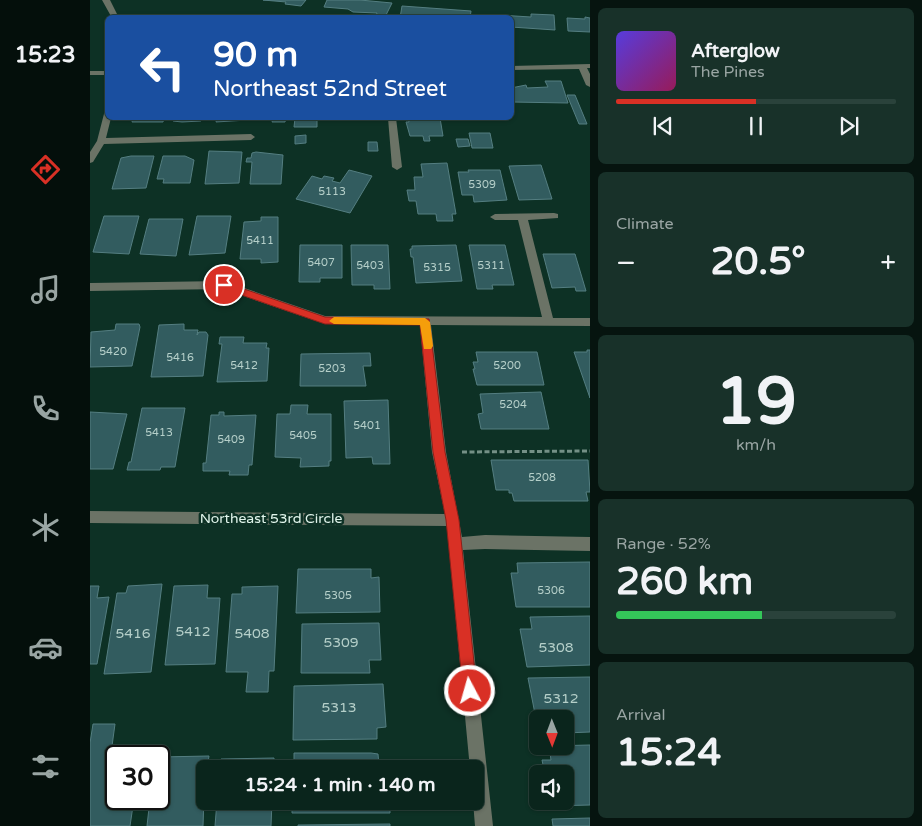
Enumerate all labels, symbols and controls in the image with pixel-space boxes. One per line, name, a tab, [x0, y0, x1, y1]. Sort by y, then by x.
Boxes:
text: 90 m	[213, 34, 298, 76]
icon: left	[130, 35, 195, 100]
text: Afterglow	[691, 40, 780, 62]
text: 15:23	[15, 42, 75, 68]
text: The Pines	[691, 62, 765, 82]
text: Northeast 52nd Street	[213, 76, 447, 102]
icon: previous	[649, 112, 677, 140]
icon: pause	[742, 112, 770, 140]
icon: next	[835, 112, 863, 140]
icon: directions	[28, 152, 63, 187]
house number: 5309	[468, 178, 496, 191]
house number: 5113	[318, 185, 346, 198]
text: Climate	[616, 214, 674, 234]
house number: 5411	[246, 234, 274, 247]
text: 20.5°	[711, 239, 806, 285]
text: −	[616, 246, 636, 280]
text: +	[880, 246, 896, 280]
house number: 5407	[307, 256, 335, 269]
house number: 5403	[356, 259, 384, 272]
house number: 5311	[477, 259, 505, 272]
house number: 5315	[423, 261, 451, 274]
pin	[203, 264, 245, 306]
icon: arrive	[210, 271, 238, 299]
icon: music	[28, 272, 63, 307]
house number: 5420	[99, 345, 127, 358]
house number: 5416	[166, 351, 194, 364]
house number: 5412	[230, 359, 258, 372]
house number: 5200	[493, 359, 521, 372]
house number: 5203	[318, 362, 346, 375]
text: 19	[715, 363, 797, 442]
icon: phone	[28, 391, 63, 426]
house number: 5204	[499, 398, 527, 411]
house number: 5401	[353, 419, 381, 432]
house number: 5413	[145, 426, 173, 439]
house number: 5405	[289, 429, 317, 442]
house number: 5409	[217, 433, 245, 446]
text: km/h	[736, 435, 776, 455]
house number: 5208	[528, 471, 556, 484]
icon: climate	[28, 510, 63, 545]
street label: Northeast 53rd Circle	[200, 510, 342, 527]
text: Range · 52%	[616, 534, 711, 554]
text: 260 km	[616, 559, 753, 605]
house number: 5306	[537, 584, 565, 597]
house number: 5305	[324, 589, 352, 602]
house number: 5412	[175, 623, 211, 640]
house number: 5416	[115, 625, 151, 642]
house number: 5408	[234, 625, 270, 642]
icon: car	[28, 630, 63, 665]
house number: 5309	[323, 634, 359, 651]
house number: 5308	[538, 639, 574, 656]
position arrow	[443, 664, 495, 716]
house number: 5312	[543, 690, 579, 707]
house number: 5313	[321, 699, 357, 716]
text: Arrival	[616, 705, 665, 725]
north arrow	[529, 710, 574, 755]
map controls	[529, 710, 574, 810]
text: 15:24	[616, 730, 721, 776]
speed limit sign: 30	[105, 745, 170, 810]
icon: filters	[28, 749, 63, 784]
button: sound	[529, 765, 574, 810]
text: 15:24 · 1 min · 140 m	[244, 774, 436, 796]

